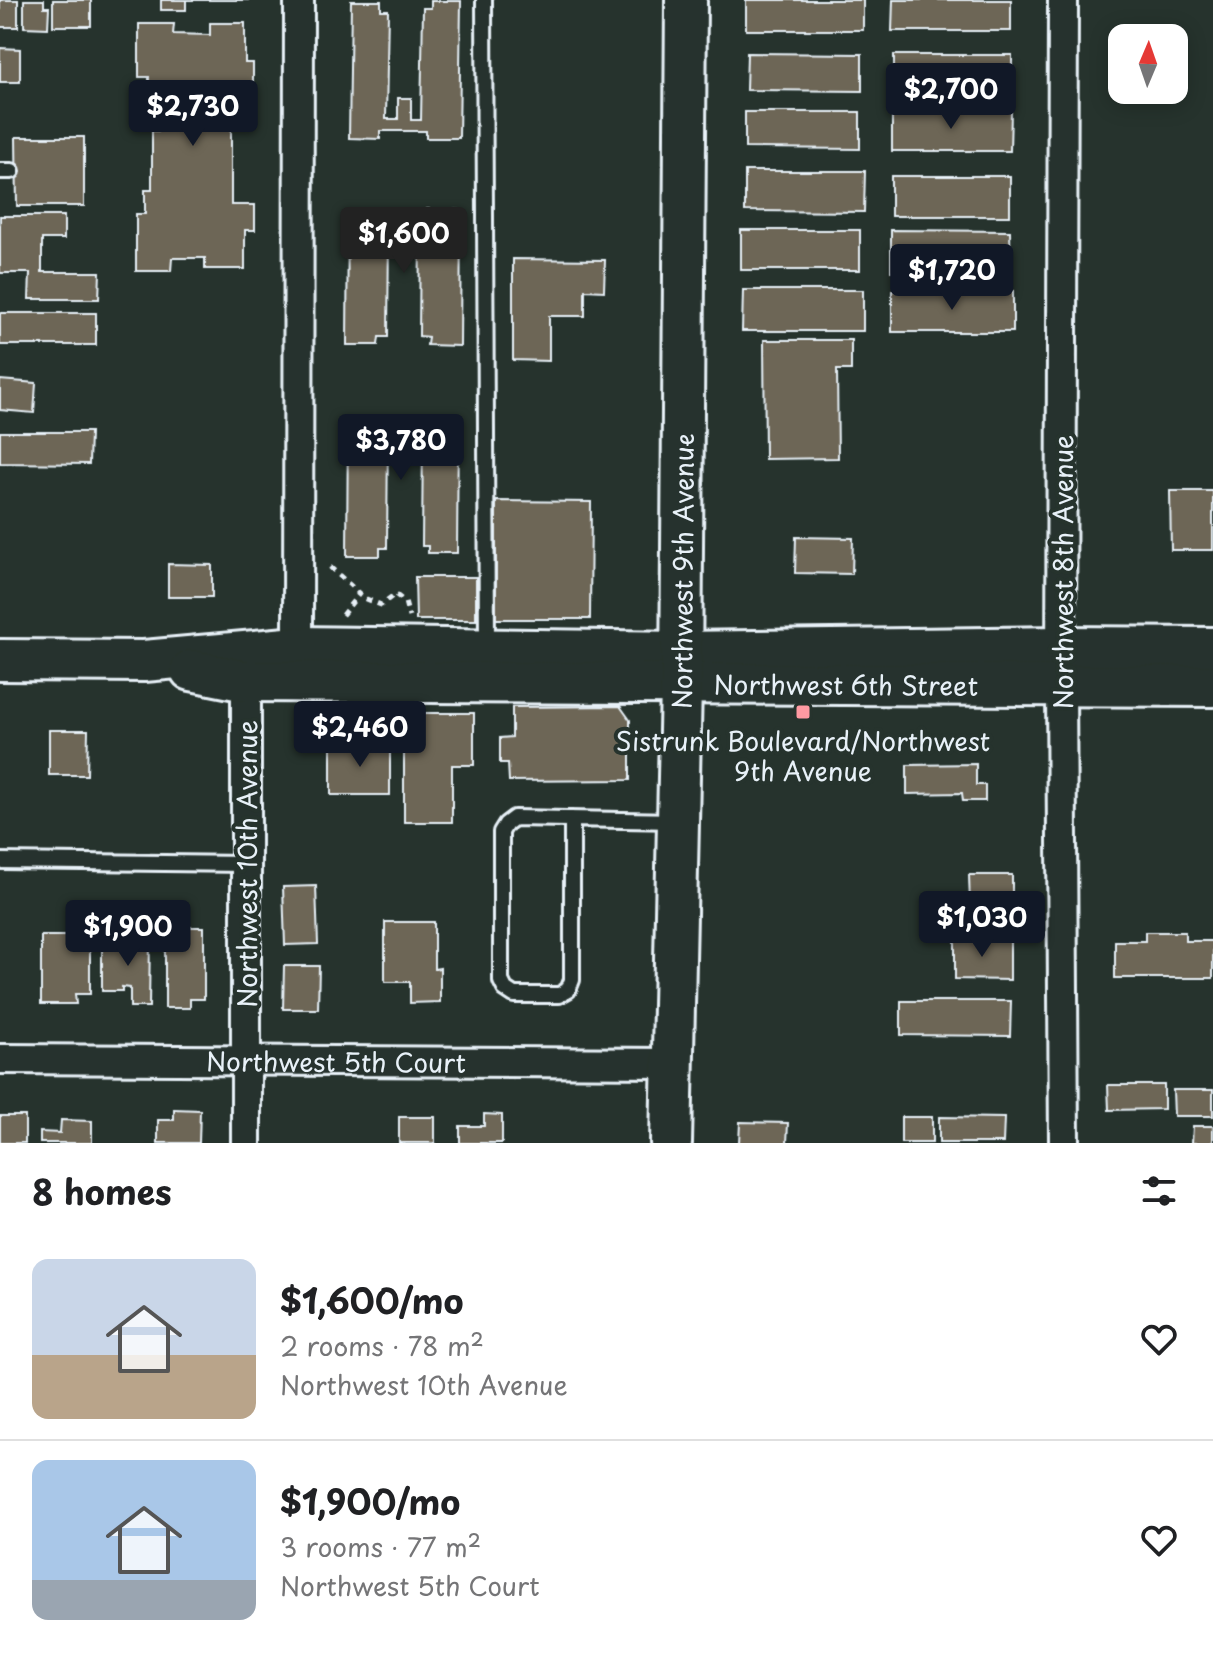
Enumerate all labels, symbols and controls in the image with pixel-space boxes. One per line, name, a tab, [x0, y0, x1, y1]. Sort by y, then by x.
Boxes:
north arrow	[1108, 24, 1188, 104]
map controls	[1108, 24, 1188, 104]
pin: $2,700	[886, 63, 1016, 131]
text: $2,700	[904, 69, 998, 108]
pin: $2,730	[128, 80, 258, 148]
text: $2,730	[147, 86, 239, 125]
pin: $1,600	[339, 207, 469, 275]
text: $1,600	[358, 213, 450, 252]
pin: $1,720	[887, 244, 1017, 312]
text: $1,720	[908, 250, 996, 289]
pin: $3,780	[336, 414, 466, 482]
text: $3,780	[356, 420, 446, 459]
street label: Northwest 9th Avenue	[661, 433, 702, 709]
street label: Northwest 8th Avenue	[1043, 435, 1082, 709]
street label: Northwest 6th Street	[713, 664, 978, 704]
pin: $2,460	[295, 701, 425, 769]
marker: Sistrunk Boulevard/Northwest 9th Avenue	[794, 703, 812, 721]
text: $2,460	[312, 707, 408, 746]
street label: Northwest 10th Avenue	[227, 720, 266, 1008]
place label: Sistrunk Boulevard/Northwest 9th Avenue	[616, 721, 990, 790]
pin: $1,030	[917, 891, 1047, 959]
text: $1,030	[937, 897, 1027, 936]
pin: $1,900	[63, 900, 193, 968]
text: $1,900	[84, 906, 173, 945]
street label: Northwest 5th Court	[206, 1041, 466, 1081]
text: 8 homes	[32, 1165, 172, 1217]
icon: filters	[1137, 1169, 1181, 1213]
text: $1,600/mo	[280, 1274, 463, 1326]
icon: home	[96, 1291, 192, 1387]
icon: heart	[1137, 1317, 1181, 1361]
text: 2 rooms · 78 m²	[280, 1326, 484, 1365]
text: Northwest 10th Avenue	[280, 1365, 568, 1404]
text: $1,900/mo	[280, 1475, 460, 1527]
icon: home	[96, 1492, 192, 1588]
icon: heart	[1137, 1518, 1181, 1562]
text: 3 rooms · 77 m²	[280, 1527, 481, 1566]
text: Northwest 5th Court	[280, 1566, 540, 1605]

